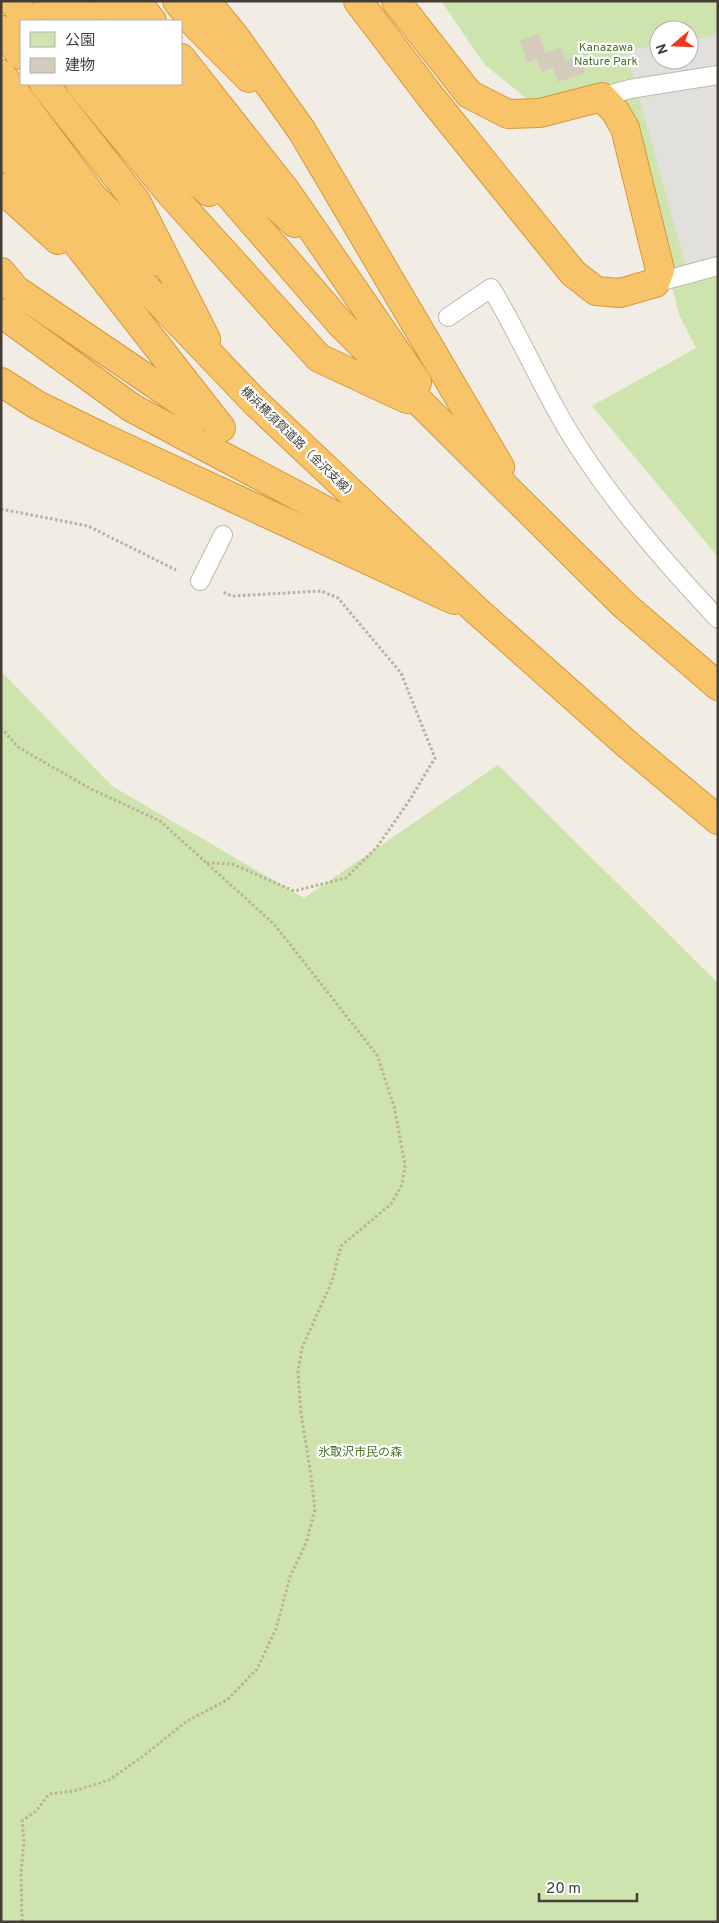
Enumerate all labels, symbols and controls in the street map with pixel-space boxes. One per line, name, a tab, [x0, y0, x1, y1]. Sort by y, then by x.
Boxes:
legend	[20, 20, 182, 85]
north arrow	[649, 20, 699, 70]
text: 公園	[65, 32, 95, 51]
park label: Kanazawa Nature Park	[574, 40, 638, 70]
text: N	[653, 41, 673, 56]
text: 建物	[65, 57, 95, 76]
street label: 横浜横須賀道路（金沢支線）	[237, 384, 360, 504]
park label: 氷取沢市民の森	[318, 1445, 402, 1461]
scale bar	[539, 1870, 636, 1902]
text: 20 m	[546, 1880, 581, 1899]

